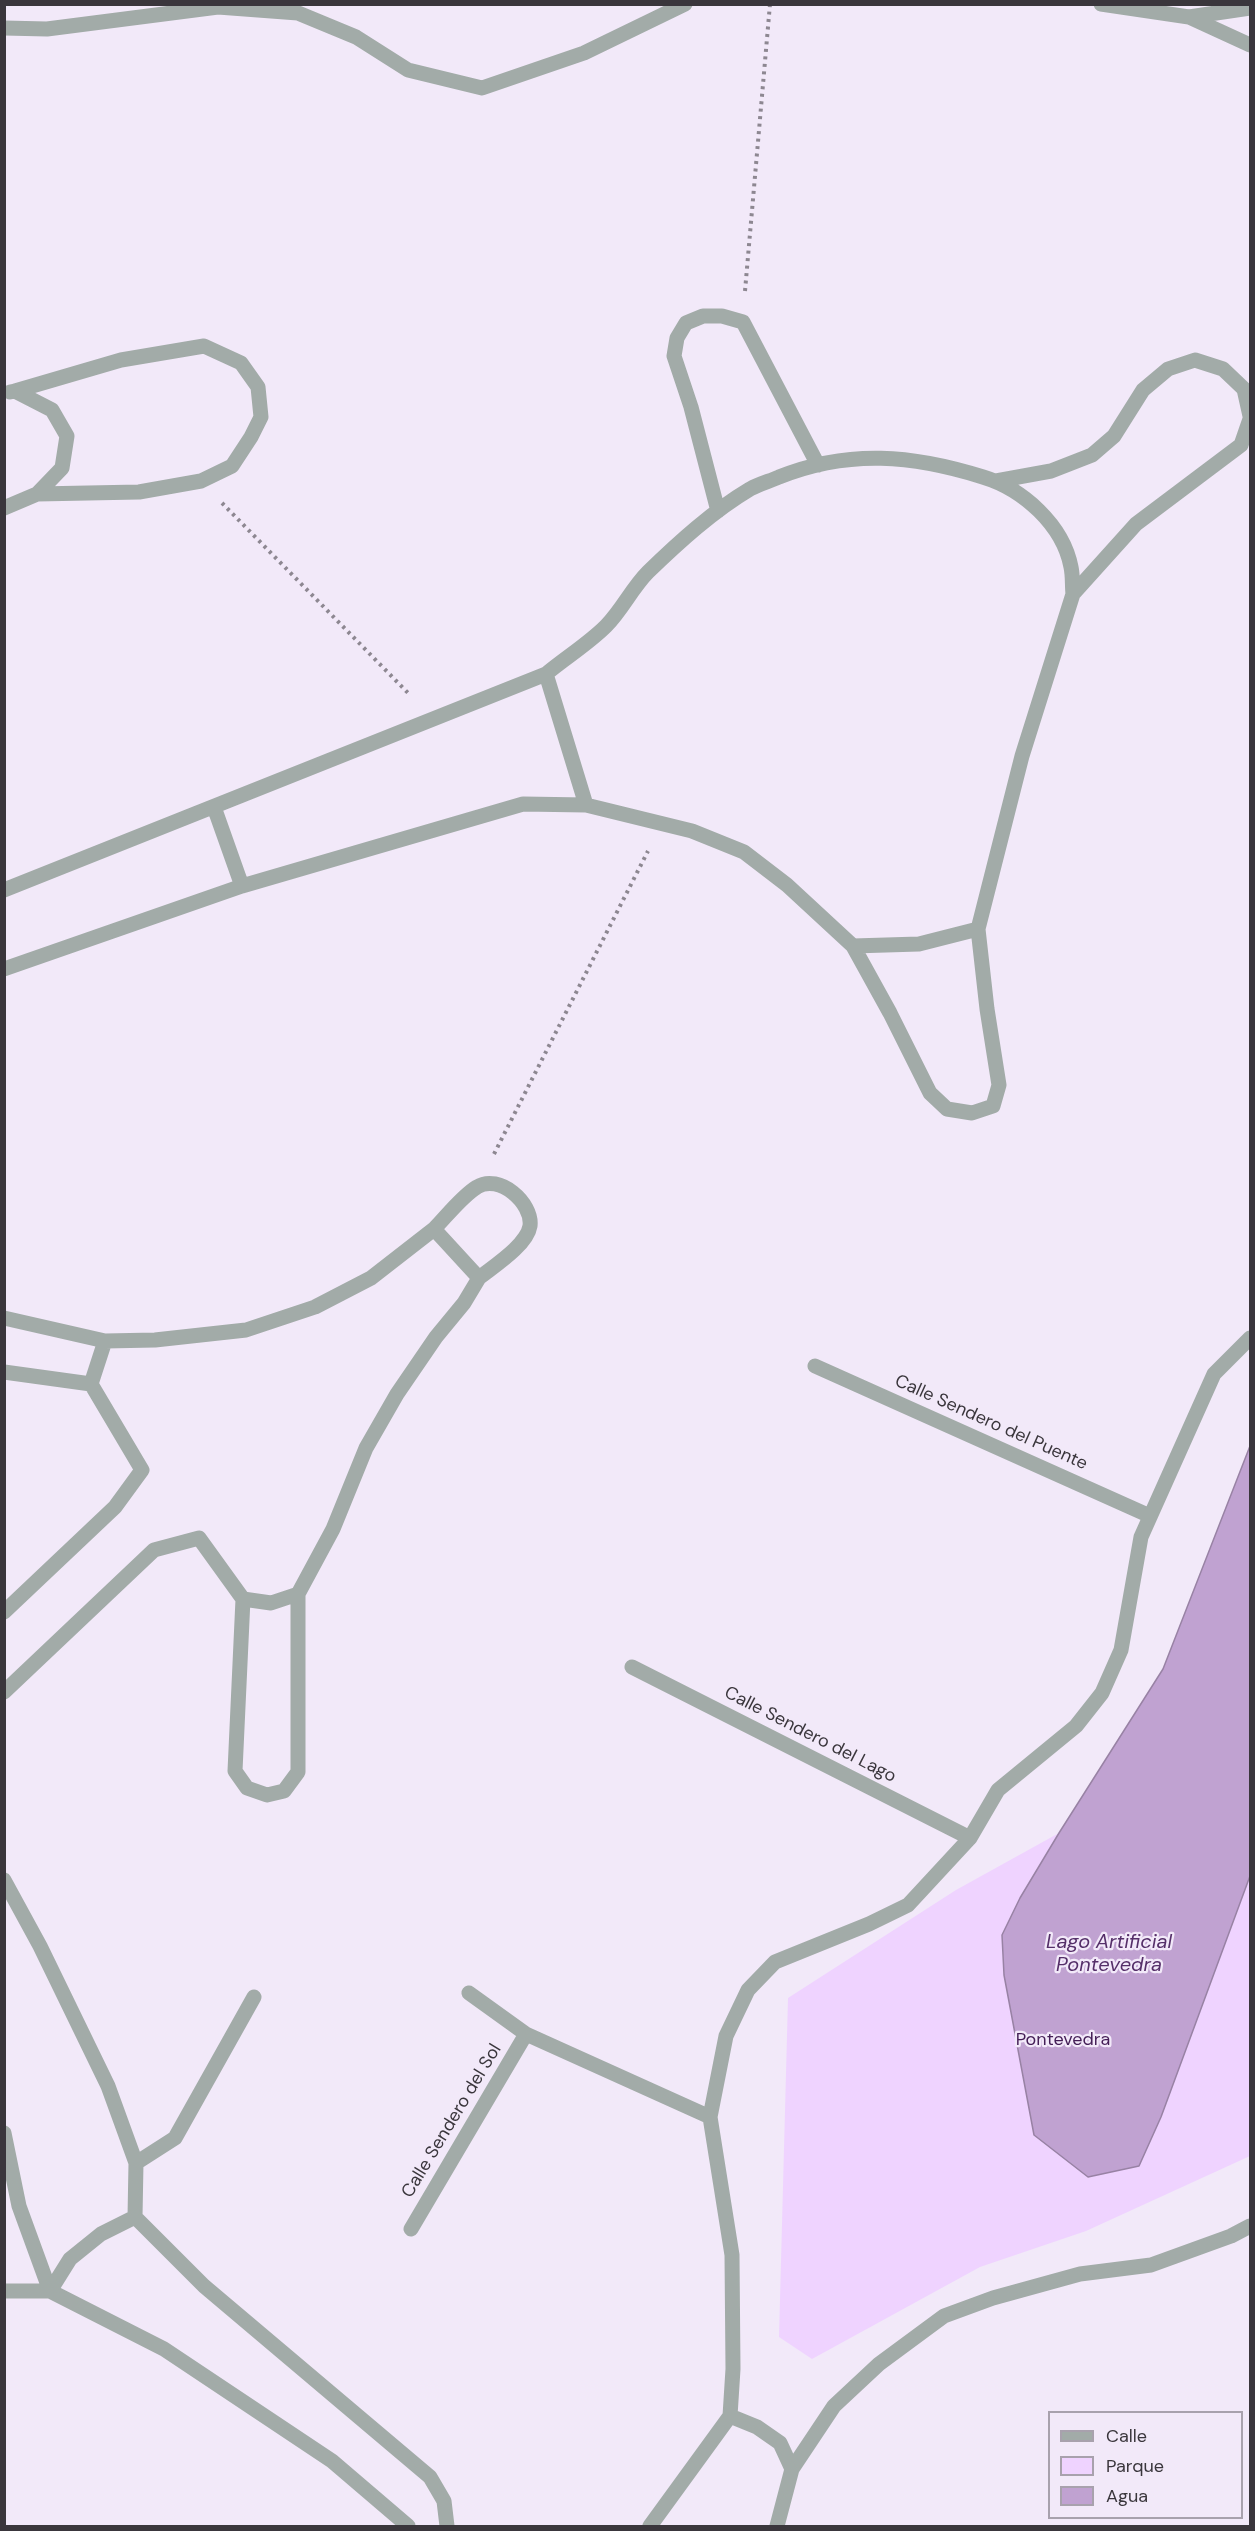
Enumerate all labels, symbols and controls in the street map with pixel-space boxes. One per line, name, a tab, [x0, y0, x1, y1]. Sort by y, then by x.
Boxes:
street label: Calle Sendero del Puente	[891, 1371, 1091, 1475]
street label: Calle Sendero del Lago	[720, 1682, 900, 1788]
water label: Lago Artificial Pontevedra	[1046, 1931, 1172, 1978]
park label: Pontevedra	[1016, 2029, 1110, 2051]
street label: Calle Sendero del Sol	[398, 2040, 506, 2202]
legend	[1048, 2411, 1243, 2519]
text: Calle	[1106, 2424, 1147, 2448]
text: Parque	[1106, 2454, 1164, 2478]
text: Agua	[1106, 2484, 1148, 2508]

